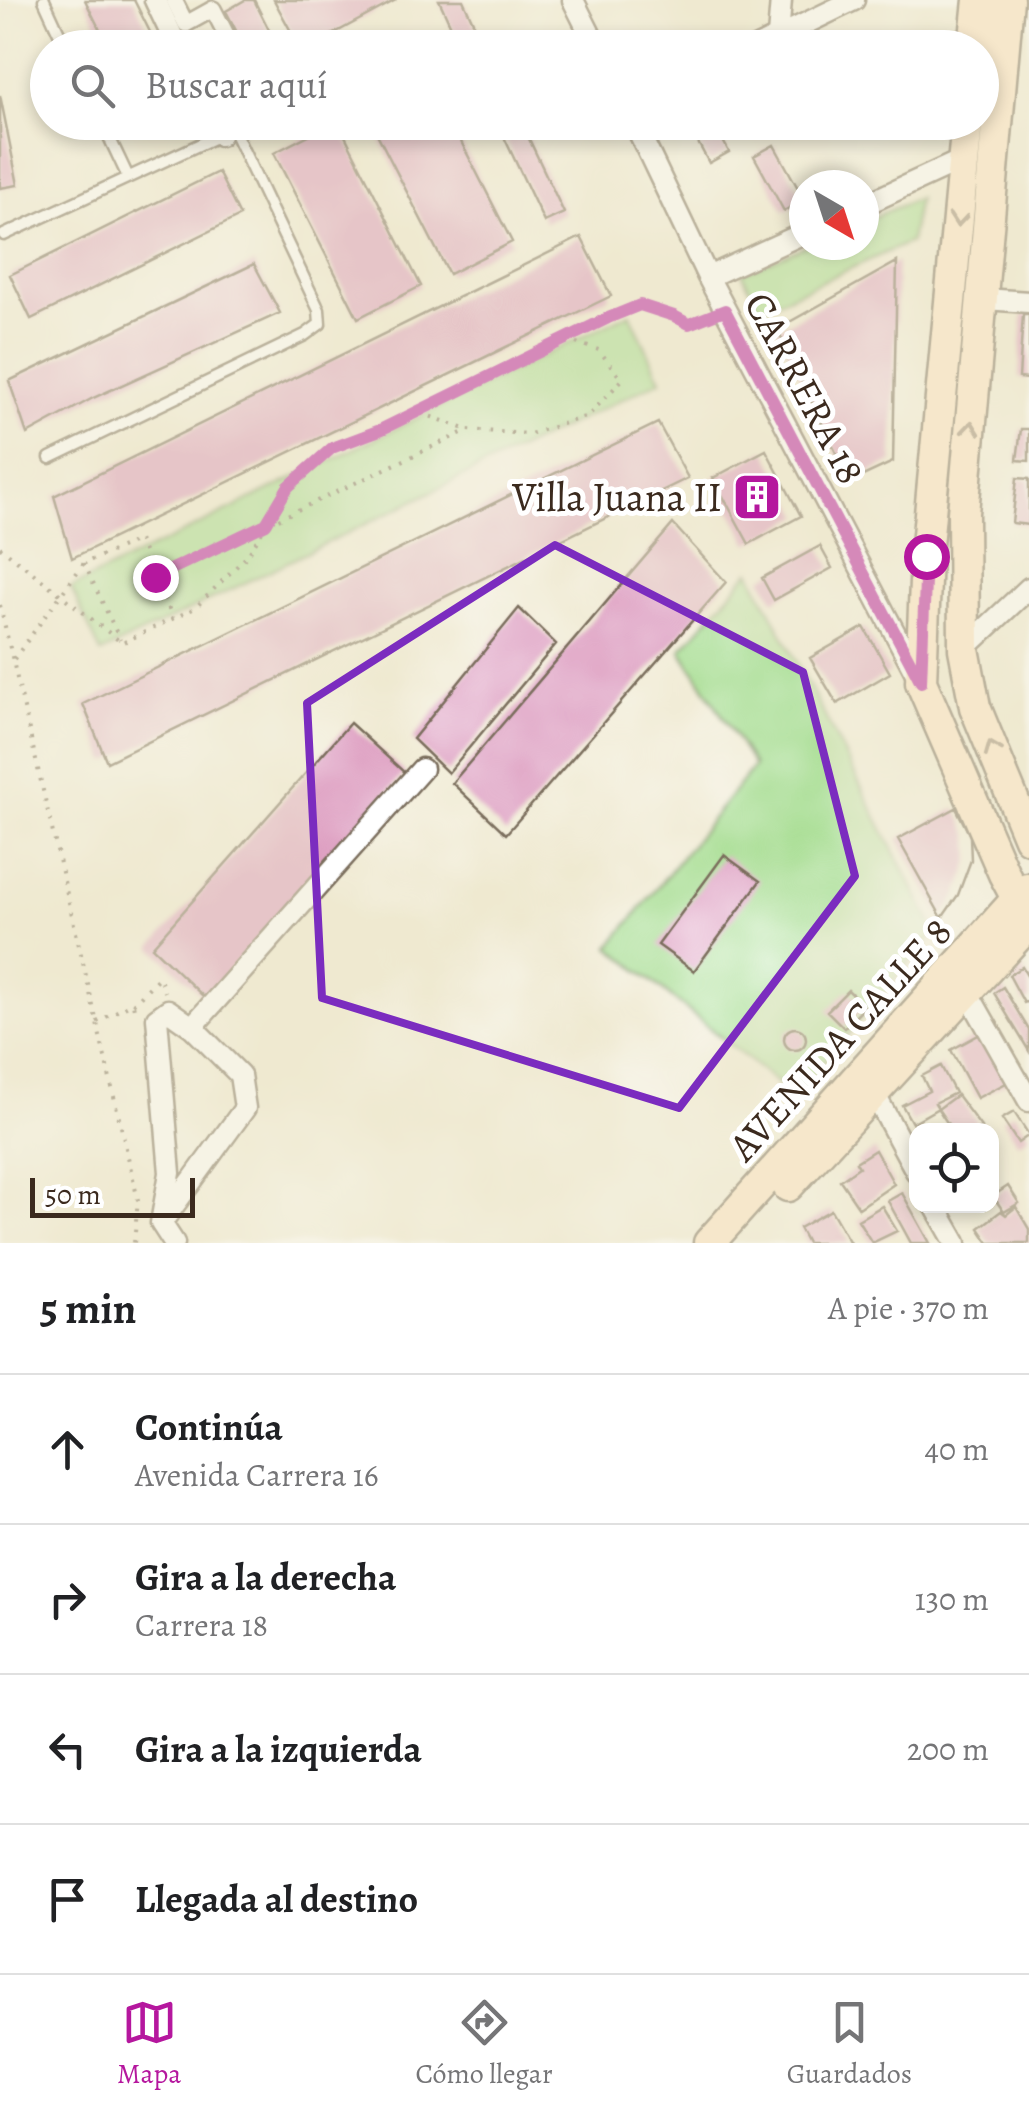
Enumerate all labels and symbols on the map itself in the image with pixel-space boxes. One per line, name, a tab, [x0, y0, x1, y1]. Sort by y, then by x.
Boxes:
north arrow	[789, 170, 879, 260]
one-way arrow	[948, 212, 969, 228]
street label: CARRERA 18	[731, 282, 879, 494]
one-way arrow	[960, 420, 982, 436]
place label: Villa Juana II	[511, 470, 722, 525]
building icon: Villa Juana II	[731, 471, 783, 523]
route start	[904, 534, 950, 580]
route end	[133, 555, 179, 601]
one-way arrow	[983, 740, 1003, 758]
street label: AVENIDA CALLE 8	[715, 905, 964, 1173]
scale bar	[30, 1173, 195, 1218]

